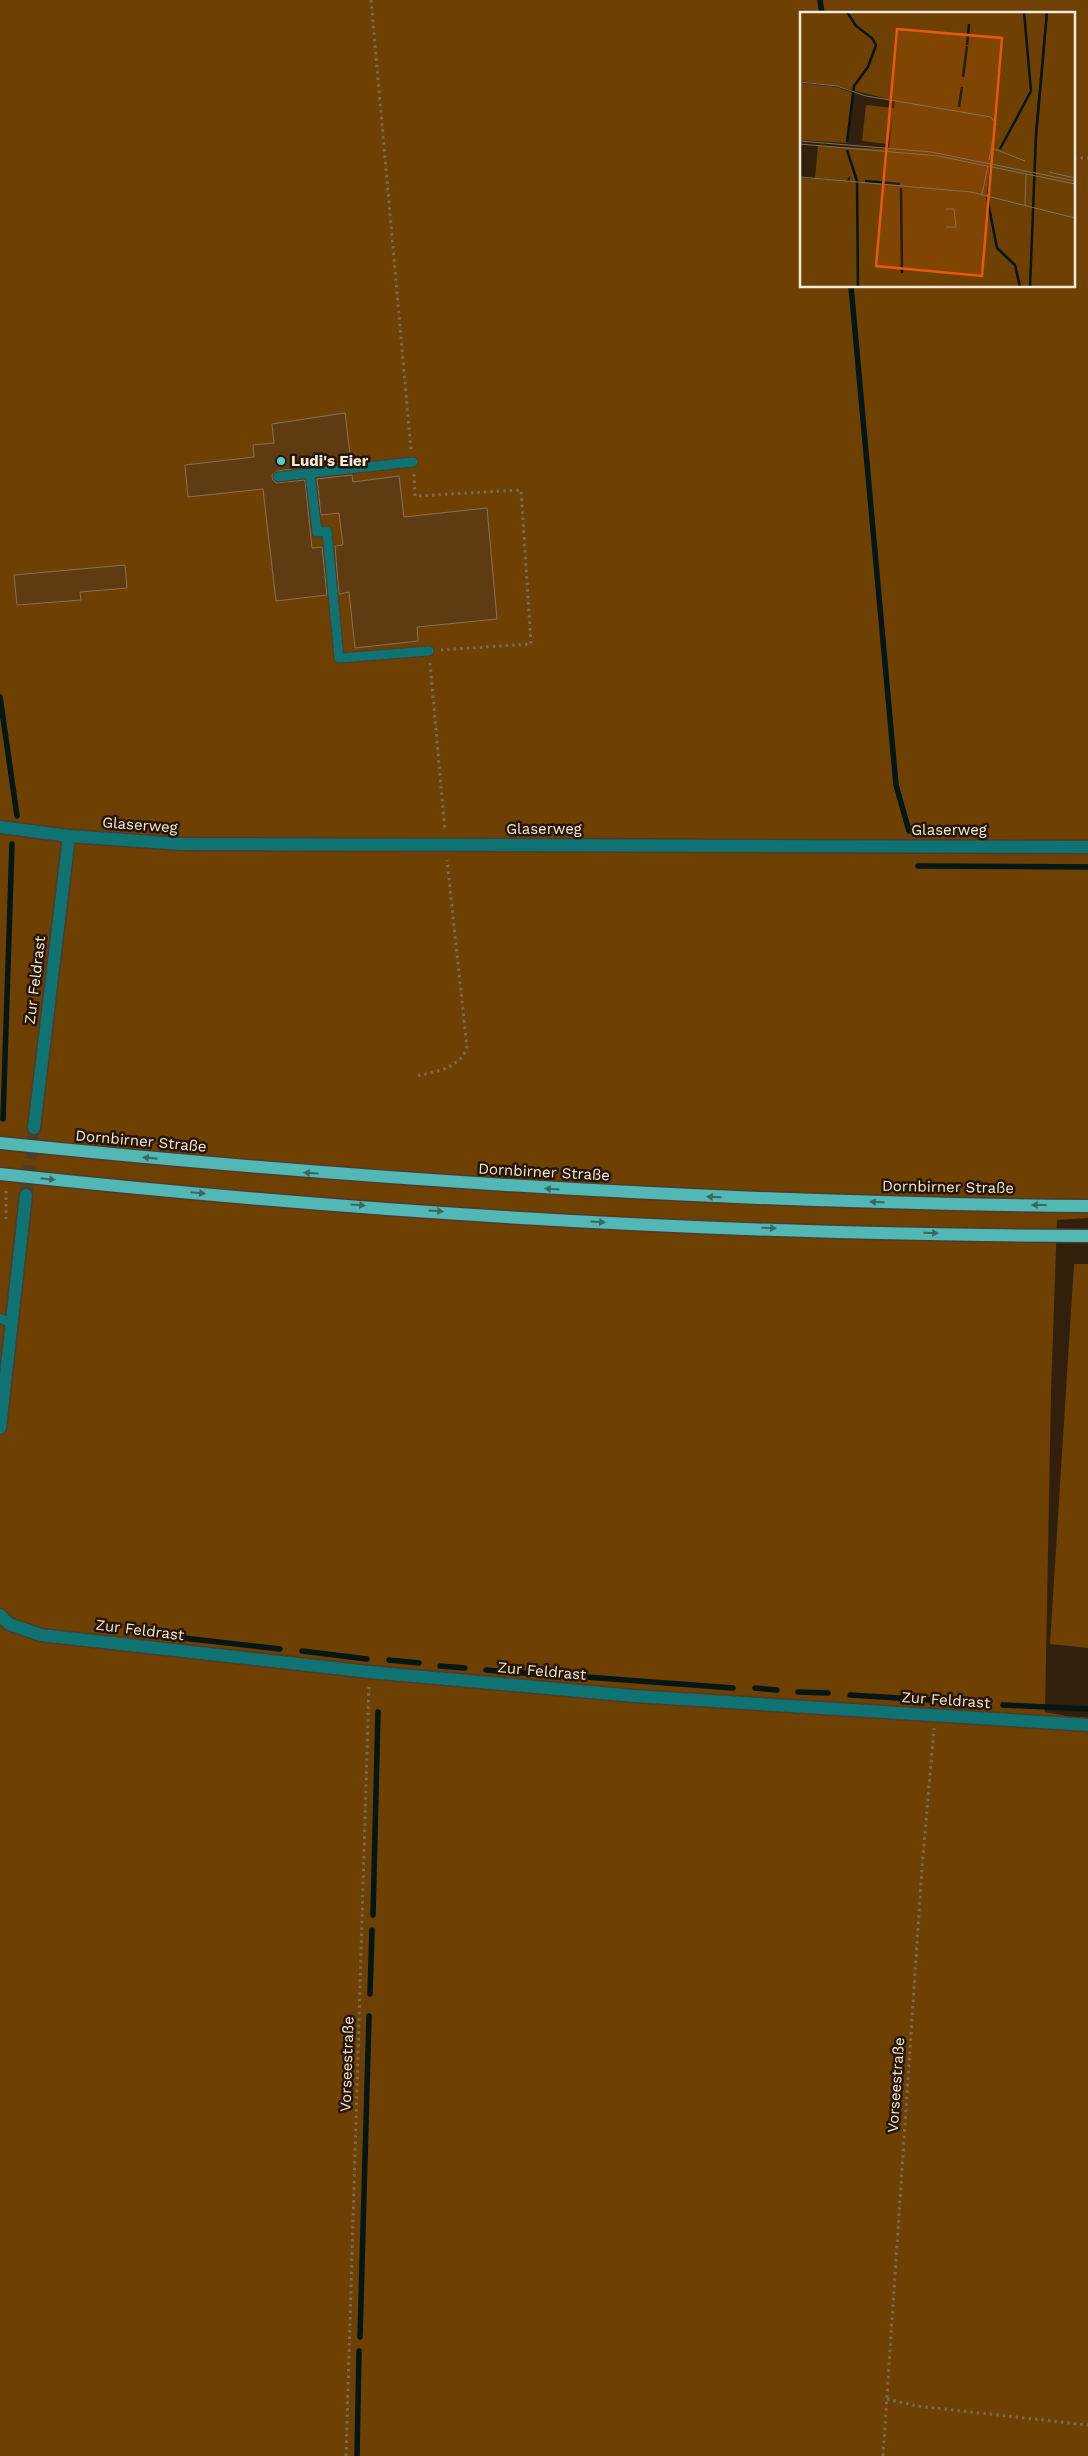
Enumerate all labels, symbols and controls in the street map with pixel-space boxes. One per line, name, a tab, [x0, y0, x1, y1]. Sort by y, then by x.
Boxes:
inset map	[800, 12, 1076, 288]
place label: Ludi's Eier	[291, 452, 369, 470]
marker: Ludi's Eier	[275, 455, 287, 467]
street label: Glaserweg	[102, 813, 178, 837]
street label: Glaserweg	[506, 820, 582, 838]
street label: Glaserweg	[911, 821, 987, 839]
street label: Zur Feldrast	[21, 934, 49, 1025]
street label: Dornbirner Straße	[75, 1126, 207, 1156]
one-way arrow	[141, 1154, 157, 1162]
street label: Dornbirner Straße	[478, 1160, 610, 1184]
one-way arrow	[303, 1168, 319, 1176]
one-way arrow	[41, 1175, 57, 1183]
street label: Dornbirner Straße	[882, 1177, 1014, 1197]
one-way arrow	[544, 1184, 560, 1192]
one-way arrow	[191, 1189, 207, 1197]
one-way arrow	[706, 1192, 722, 1200]
one-way arrow	[869, 1198, 885, 1206]
one-way arrow	[1031, 1201, 1047, 1209]
one-way arrow	[350, 1202, 366, 1210]
one-way arrow	[429, 1207, 445, 1215]
one-way arrow	[591, 1218, 607, 1226]
one-way arrow	[761, 1224, 777, 1232]
one-way arrow	[924, 1229, 940, 1237]
street label: Zur Feldrast	[95, 1616, 186, 1644]
street label: Zur Feldrast	[497, 1658, 588, 1684]
street label: Zur Feldrast	[901, 1688, 992, 1712]
street label: Vorseestraße	[336, 2016, 358, 2112]
street label: Vorseestraße	[884, 2037, 908, 2133]

